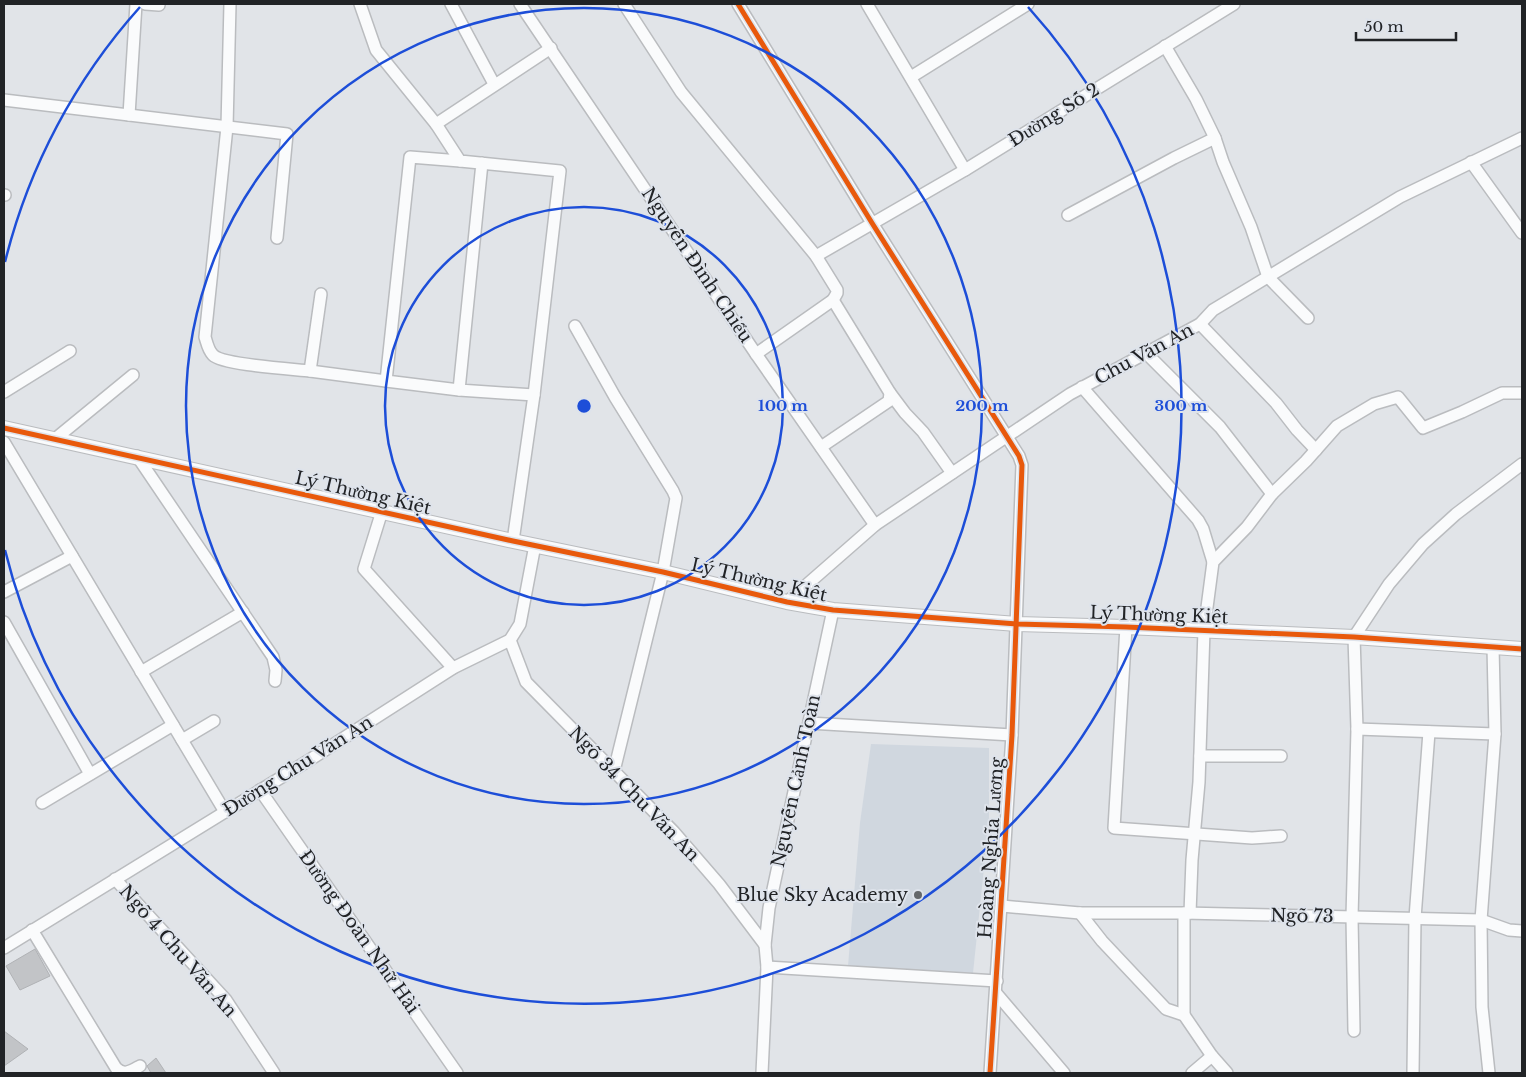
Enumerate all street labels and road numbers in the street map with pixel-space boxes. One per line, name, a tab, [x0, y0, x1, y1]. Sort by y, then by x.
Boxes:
street label: Đường Số 2	[1005, 78, 1103, 152]
street label: Nguyễn Đình Chiểu	[637, 183, 757, 347]
street label: Chu Văn An	[1091, 319, 1197, 389]
street label: Lý Thường Kiệt	[293, 467, 433, 519]
street label: Lý Thường Kiệt	[689, 554, 829, 606]
street label: Lý Thường Kiệt	[1089, 602, 1229, 628]
street label: Nguyễn Cảnh Toàn	[767, 693, 825, 869]
street label: Đường Chu Văn An	[219, 711, 377, 821]
street label: Ngõ 34 Chu Văn An	[564, 722, 704, 866]
street label: Hoàng Nghĩa Lương	[974, 756, 1008, 939]
street label: Đường Đoàn Nhữ Hài	[294, 846, 424, 1018]
street label: Ngõ 4 Chu Văn An	[115, 880, 241, 1022]
street label: Ngõ 73	[1270, 904, 1334, 928]

